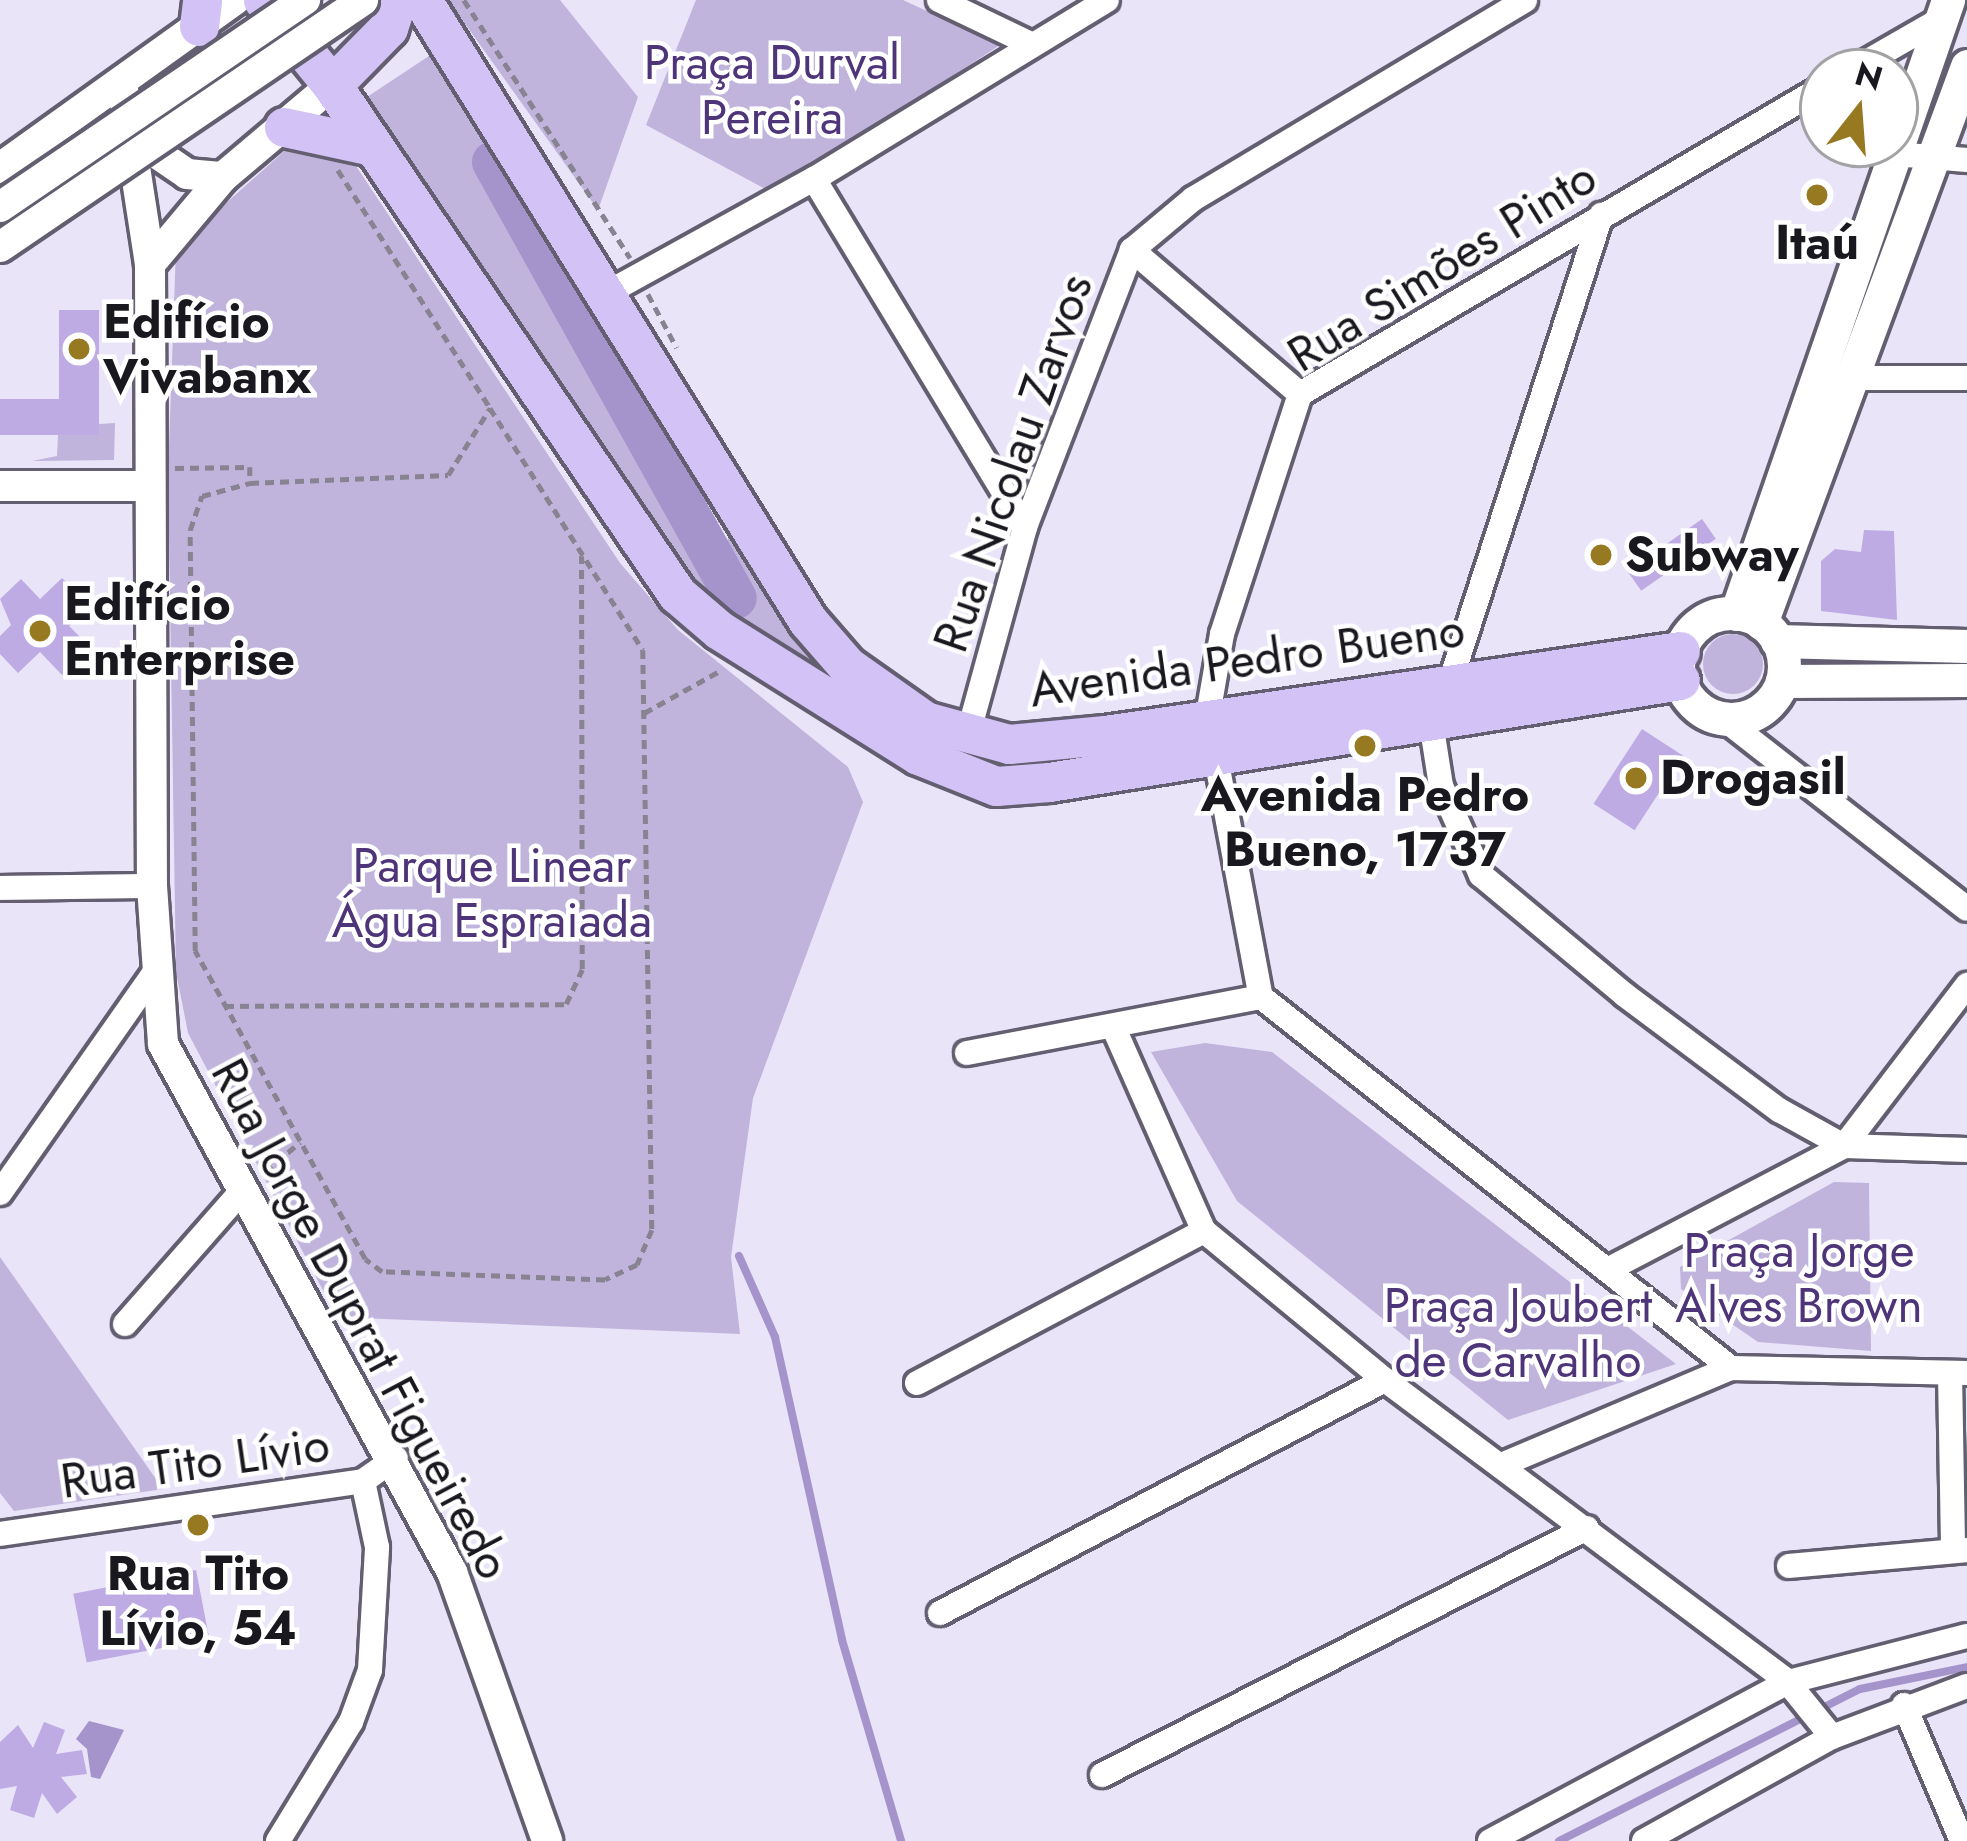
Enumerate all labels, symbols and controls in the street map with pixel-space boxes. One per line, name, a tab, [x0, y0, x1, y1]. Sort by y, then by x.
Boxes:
park label: Praça Durval Pereira	[644, 33, 900, 146]
north arrow	[1799, 48, 1919, 168]
text: N	[1849, 50, 1888, 102]
street label: Rua Simões Pinto	[1277, 148, 1607, 384]
marker: Itaú	[1804, 182, 1830, 208]
place label: Itaú	[1775, 214, 1859, 272]
street label: Rua Nicolau Zarvos	[921, 267, 1105, 659]
place label: Edifício Vivabanx	[103, 292, 311, 405]
marker: Edifício Vivabanx	[66, 336, 92, 362]
place label: Subway	[1625, 526, 1799, 584]
marker: Subway	[1588, 542, 1614, 568]
place label: Edifício Enterprise	[64, 574, 295, 687]
street label: Avenida Pedro Bueno	[1026, 601, 1468, 719]
marker: Edifício Enterprise	[27, 618, 53, 644]
marker: Avenida Pedro Bueno, 1737	[1352, 733, 1378, 759]
place label: Drogasil	[1660, 749, 1846, 807]
place label: Avenida Pedro Bueno, 1737	[1201, 765, 1529, 878]
marker: Drogasil	[1623, 765, 1649, 791]
park label: Parque Linear Água Espraiada	[332, 836, 652, 949]
street label: Rua Jorge Duprat Figueiredo	[199, 1049, 523, 1589]
park label: Praça Jorge Alves Brown	[1675, 1221, 1923, 1334]
park label: Praça Joubert de Carvalho	[1384, 1276, 1652, 1389]
street label: Rua Tito Lívio	[57, 1416, 333, 1510]
marker: Rua Tito Lívio, 54	[185, 1512, 211, 1538]
place label: Rua Tito Lívio, 54	[99, 1544, 297, 1657]

